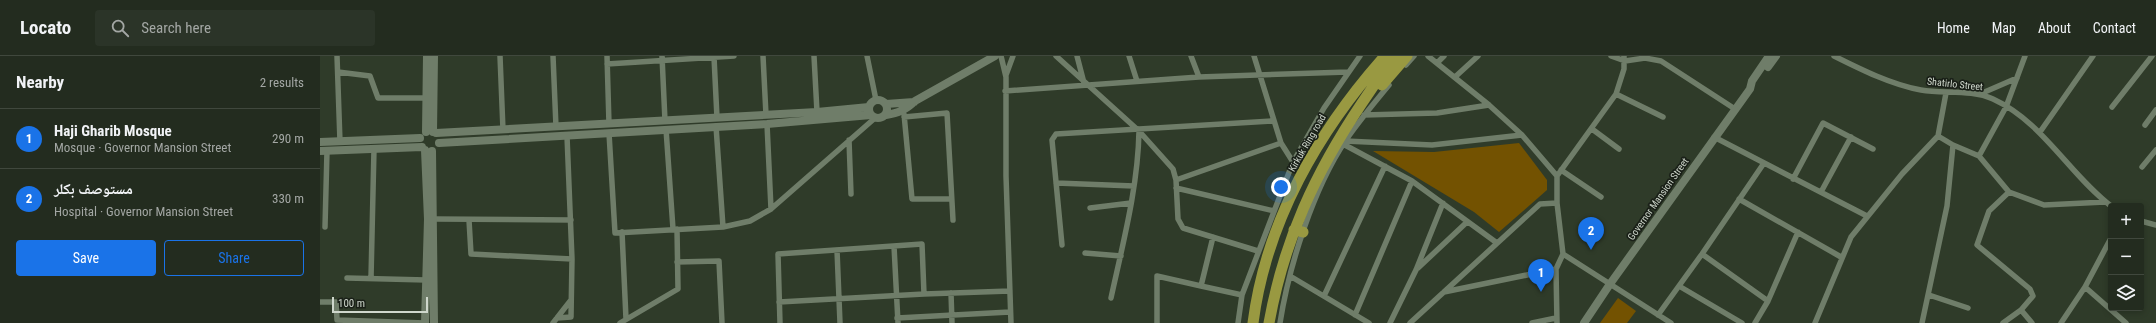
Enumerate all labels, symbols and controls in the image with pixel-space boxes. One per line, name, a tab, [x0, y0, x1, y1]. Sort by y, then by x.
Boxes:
search box	[95, 10, 375, 46]
text: Locato	[20, 16, 71, 39]
icon: search	[109, 17, 131, 39]
text: Search here	[141, 19, 211, 37]
text: Home	[1937, 20, 1970, 36]
text: Map	[1992, 20, 2016, 36]
text: About	[2038, 20, 2071, 36]
text: Contact	[2093, 20, 2136, 36]
text: Nearby	[16, 72, 64, 92]
text: 2 results	[260, 75, 304, 90]
street label: Shatirlo Street	[1927, 76, 1984, 92]
street label: Kirkuk Ring road	[1286, 112, 1328, 174]
text: Haji Gharib Mosque	[54, 122, 172, 140]
text: 1	[26, 131, 32, 146]
text: 290 m	[272, 131, 304, 146]
text: Mosque · Governor Mansion Street	[54, 140, 231, 155]
street label: Governor Mansion Street	[1625, 156, 1691, 242]
your location	[1271, 177, 1291, 197]
text: مستوصف بكلر	[54, 180, 133, 198]
text: 2	[26, 191, 32, 206]
text: 330 m	[272, 191, 304, 206]
map controls	[2108, 203, 2144, 311]
button: +	[2108, 203, 2144, 239]
text: Hospital · Governor Mansion Street	[54, 204, 233, 219]
pin: 2	[1578, 217, 1604, 250]
button: −	[2108, 239, 2144, 275]
button: Save	[16, 240, 156, 276]
button: Share	[164, 240, 304, 276]
pin: 1	[1528, 259, 1554, 292]
button: layers	[2108, 275, 2144, 311]
scale bar	[332, 295, 428, 314]
text: 100 m	[338, 297, 365, 310]

